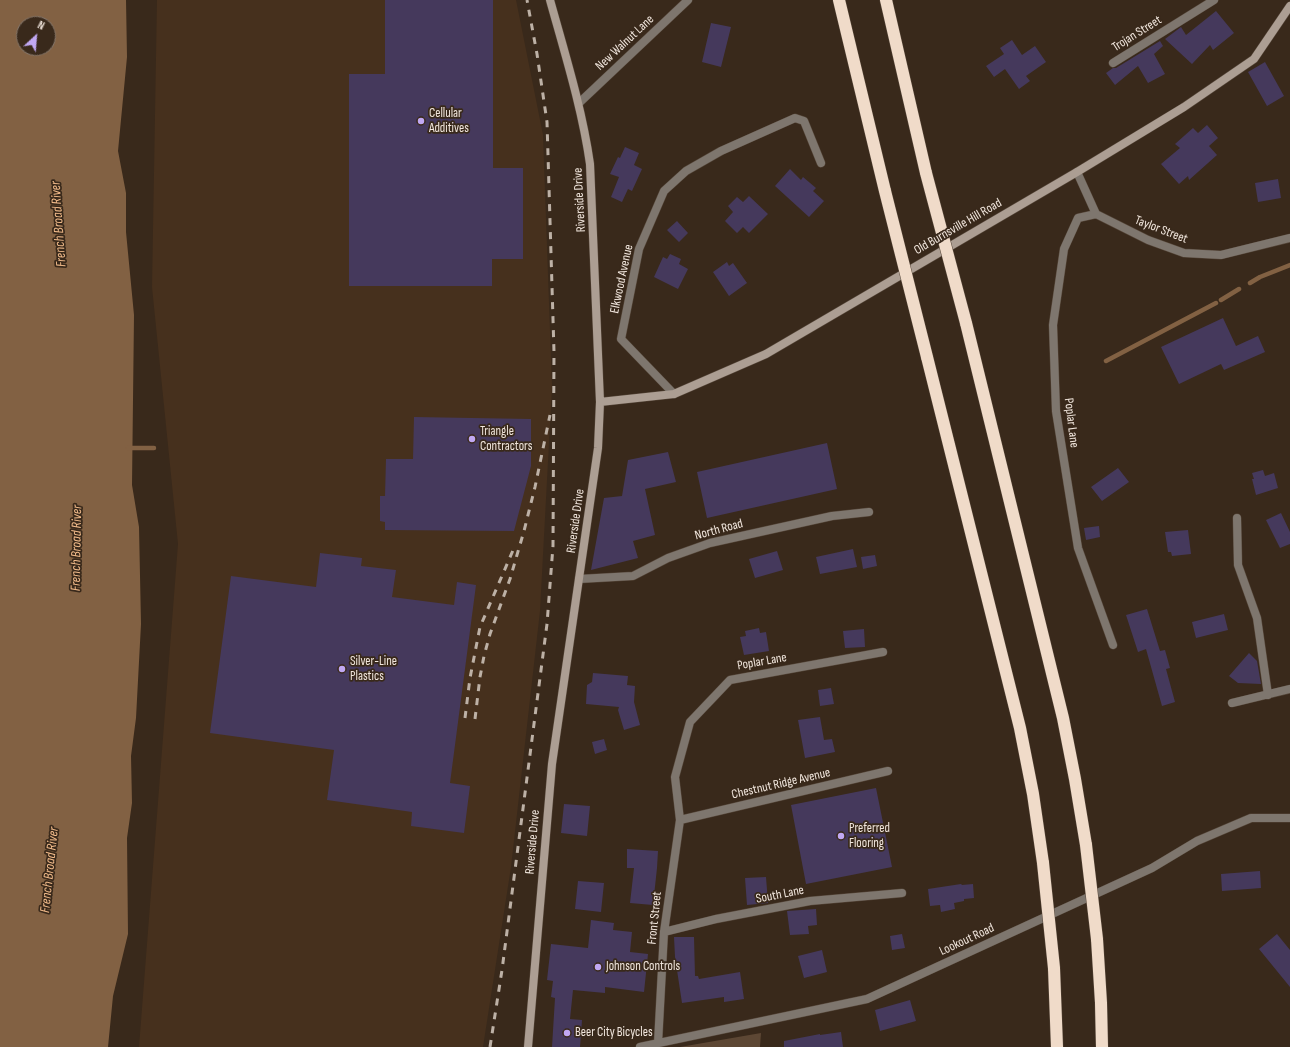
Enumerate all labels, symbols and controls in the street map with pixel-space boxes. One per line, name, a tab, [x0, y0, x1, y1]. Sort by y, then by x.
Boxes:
street label: New Walnut Lane	[592, 12, 658, 74]
street label: Trojan Street	[1109, 13, 1165, 55]
north arrow	[16, 16, 56, 56]
text: N	[36, 19, 47, 33]
place label: Cellular Additives	[429, 106, 469, 137]
marker: Cellular Additives	[416, 116, 426, 126]
street label: Riverside Drive	[571, 167, 589, 233]
water label: French Broad River	[48, 180, 70, 268]
street label: Old Burnsville Hill Road	[911, 196, 1005, 258]
street label: Taylor Street	[1132, 213, 1190, 247]
street label: Elkwood Avenue	[607, 243, 637, 315]
street label: Poplar Lane	[1060, 397, 1082, 449]
place label: Triangle Contractors	[480, 424, 532, 455]
marker: Triangle Contractors	[467, 434, 477, 444]
street label: Riverside Drive	[564, 488, 588, 554]
water label: French Broad River	[68, 505, 86, 591]
street label: North Road	[693, 516, 745, 544]
street label: Poplar Lane	[736, 650, 788, 674]
place label: Silver-Line Plastics	[350, 654, 397, 685]
marker: Silver-Line Plastics	[337, 664, 347, 674]
street label: Chestnut Ridge Avenue	[730, 765, 832, 803]
street label: Riverside Drive	[522, 809, 544, 875]
place label: Preferred Flooring	[849, 821, 890, 852]
water label: French Broad River	[37, 826, 63, 914]
marker: Preferred Flooring	[836, 831, 846, 841]
street label: South Lane	[755, 883, 805, 907]
street label: Front Street	[644, 891, 666, 945]
street label: Lookout Road	[937, 921, 997, 959]
place label: Johnson Controls	[606, 959, 680, 975]
marker: Johnson Controls	[593, 962, 603, 972]
place label: Beer City Bicycles	[575, 1025, 653, 1041]
marker: Beer City Bicycles	[562, 1028, 572, 1038]

